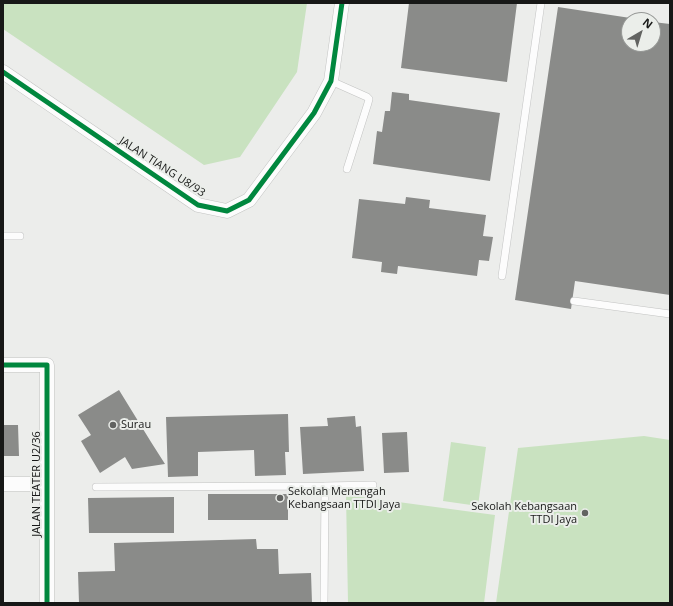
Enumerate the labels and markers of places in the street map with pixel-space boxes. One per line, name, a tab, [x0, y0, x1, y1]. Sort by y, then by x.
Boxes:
place label: Surau	[121, 418, 151, 432]
marker: Surau	[108, 420, 118, 430]
place label: Sekolah Menengah Kebangsaan TTDI Jaya	[288, 485, 400, 511]
marker: Sekolah Menengah Kebangsaan TTDI Jaya	[275, 493, 285, 503]
place label: Sekolah Kebangsaan TTDI Jaya	[471, 500, 577, 526]
marker: Sekolah Kebangsaan TTDI Jaya	[580, 508, 590, 518]

